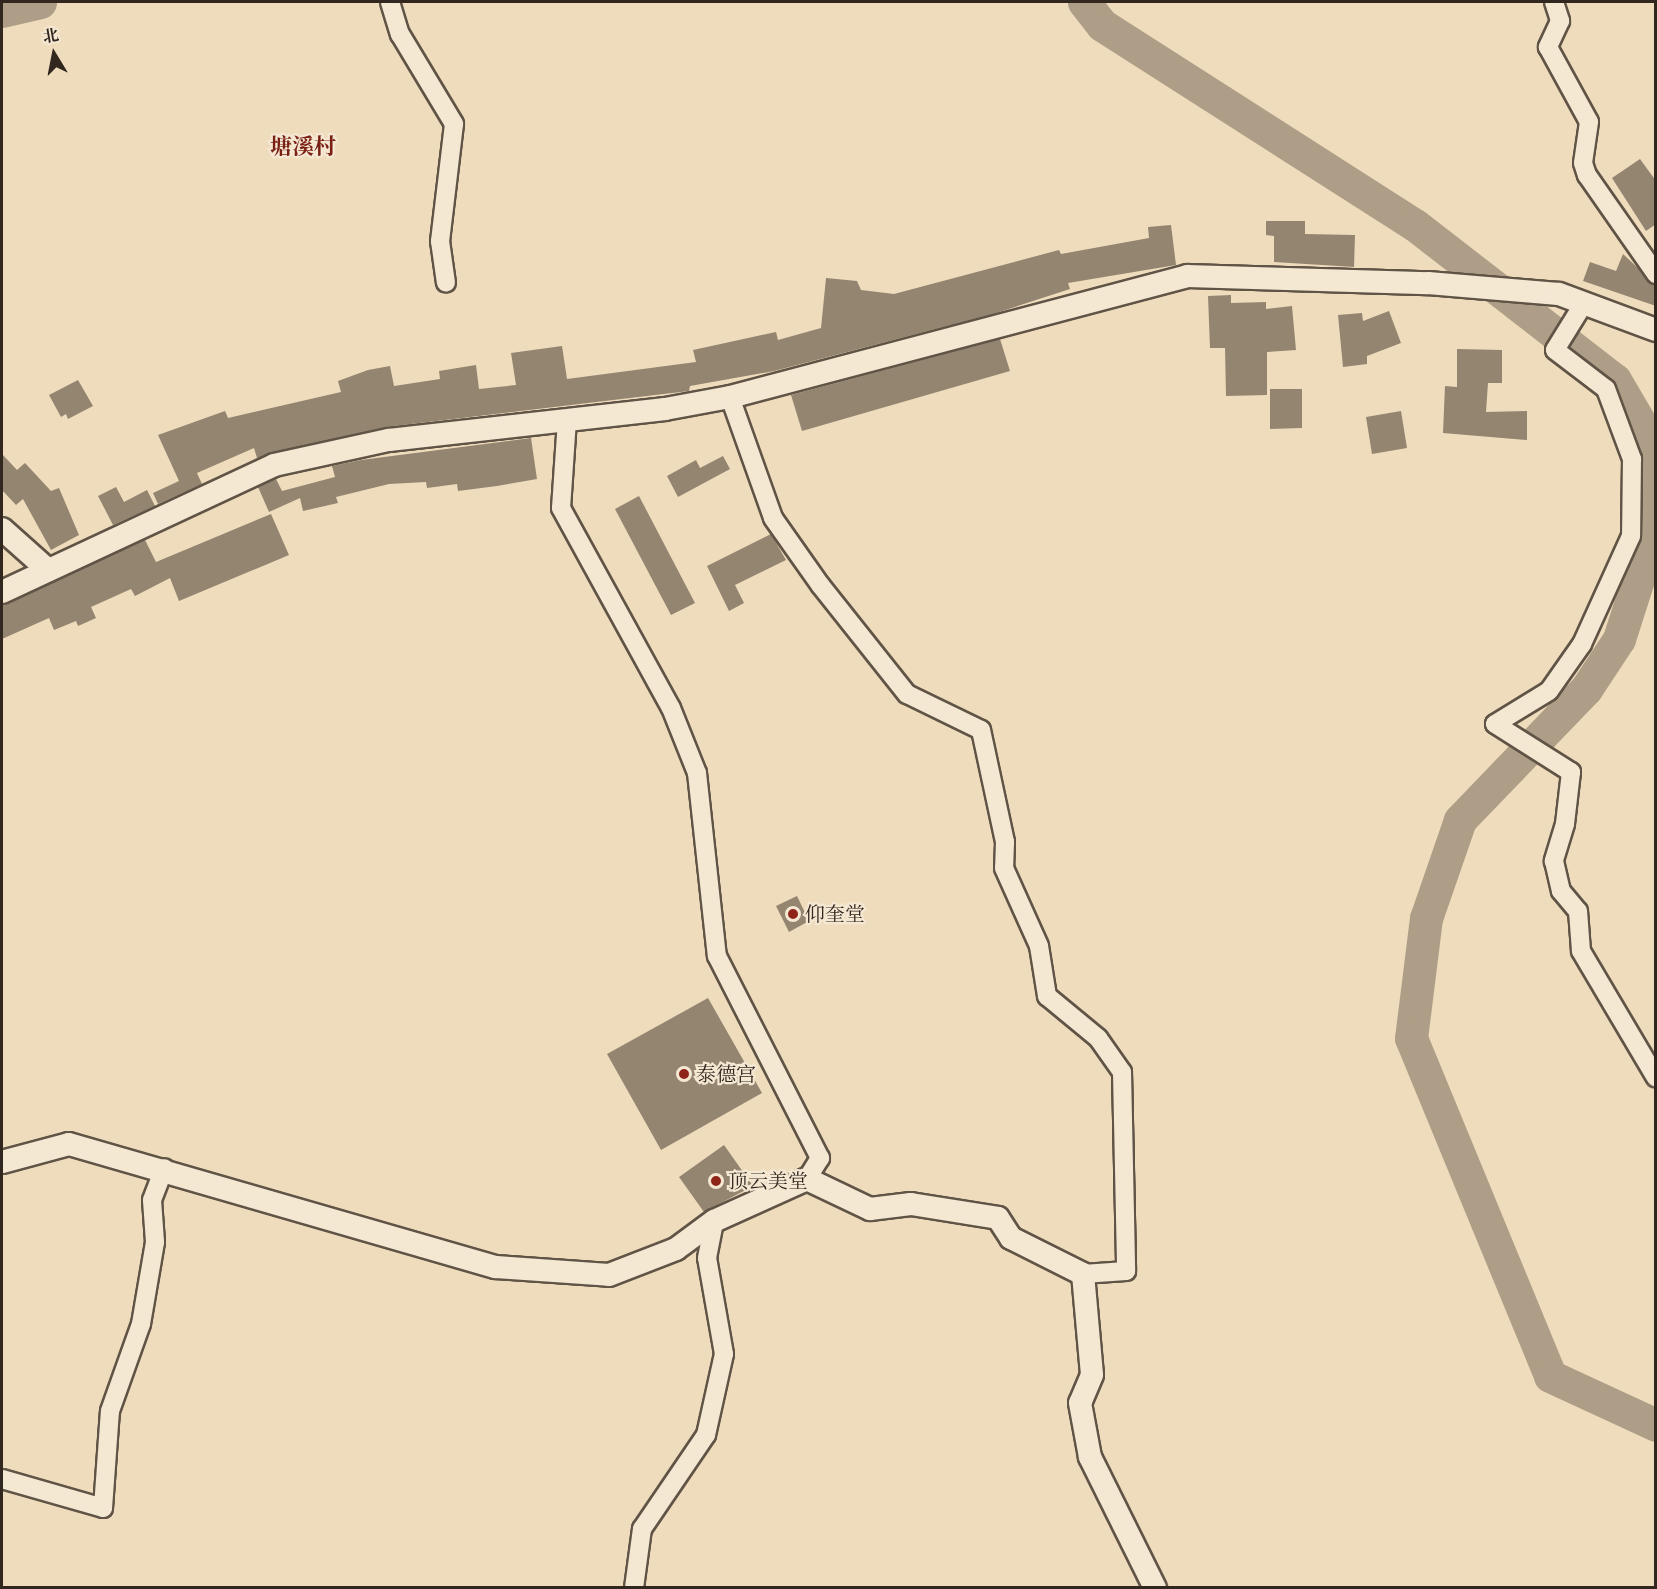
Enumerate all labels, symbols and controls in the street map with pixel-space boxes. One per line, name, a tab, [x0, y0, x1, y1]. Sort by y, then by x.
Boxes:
north arrow	[24, 24, 84, 84]
text: 北	[41, 24, 61, 48]
district label: 塘溪村	[270, 135, 336, 161]
place label: 仰奎堂	[805, 902, 865, 926]
marker: 仰奎堂	[786, 907, 800, 921]
place label: 泰德宫	[696, 1062, 756, 1086]
marker: 泰德宫	[677, 1067, 691, 1081]
place label: 顶云美堂	[728, 1169, 808, 1193]
marker: 顶云美堂	[709, 1174, 723, 1188]

